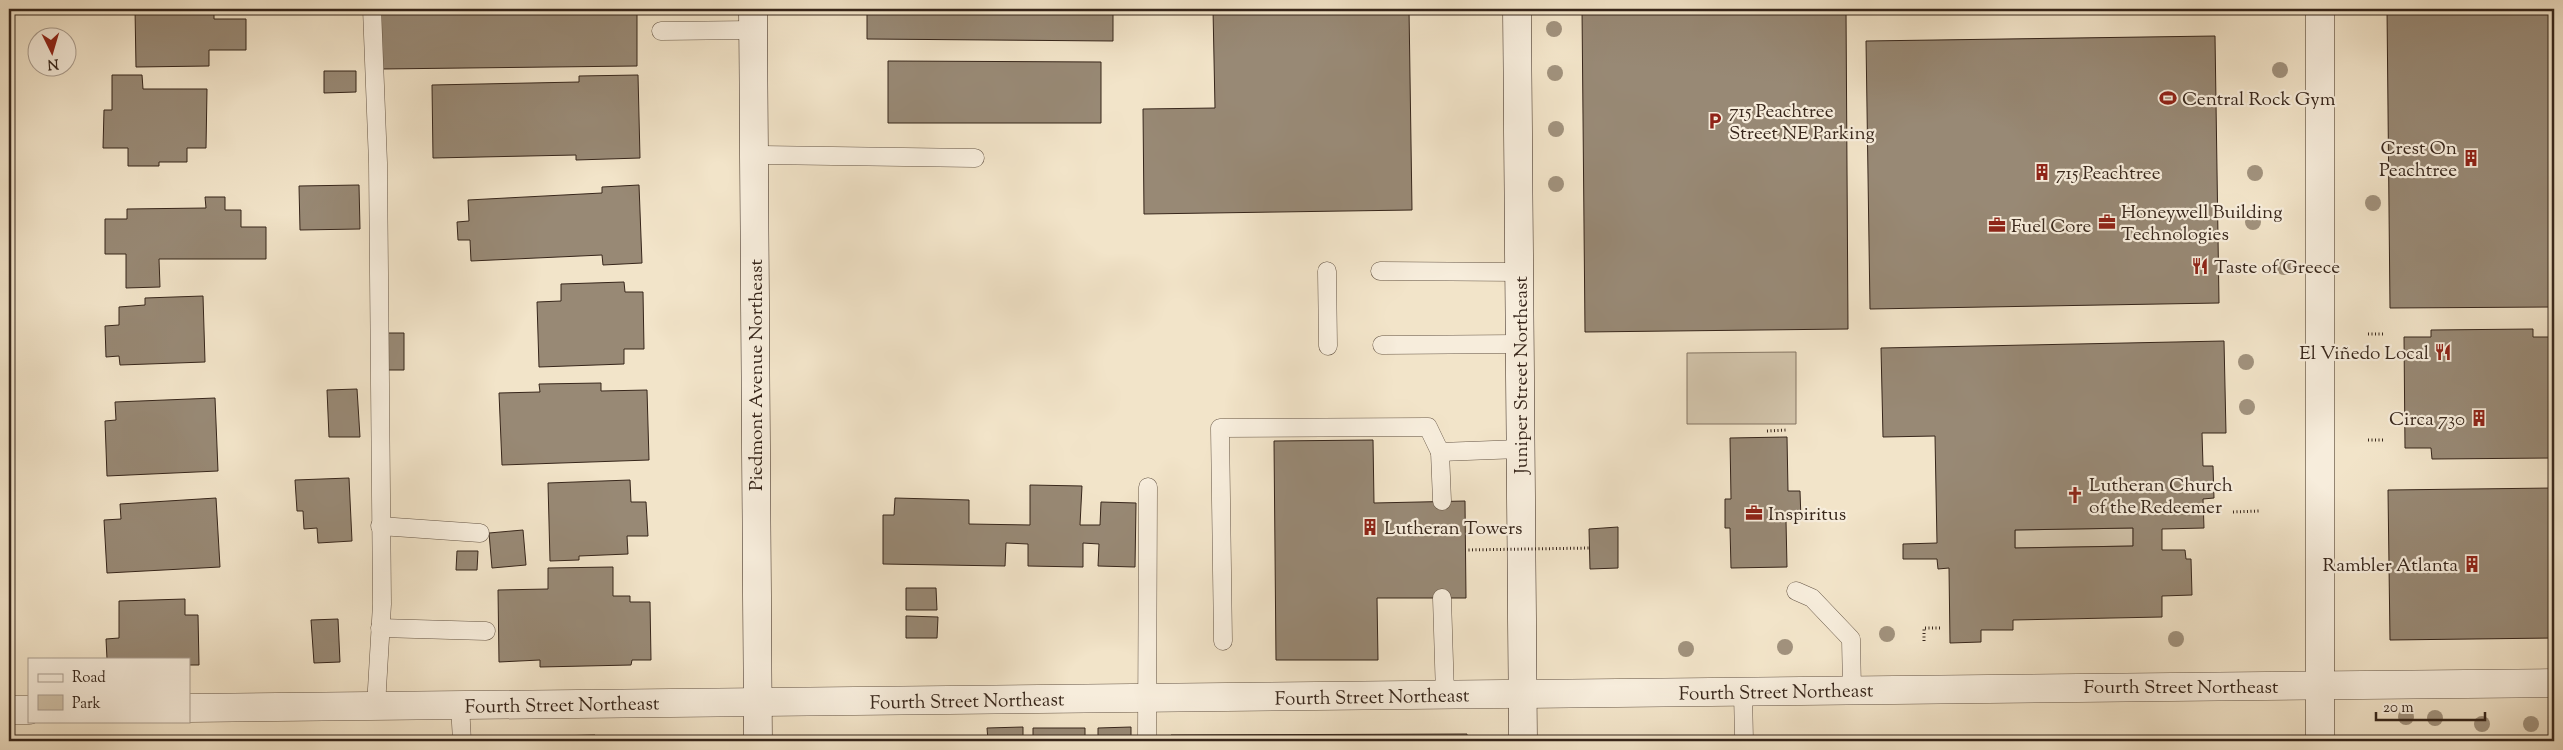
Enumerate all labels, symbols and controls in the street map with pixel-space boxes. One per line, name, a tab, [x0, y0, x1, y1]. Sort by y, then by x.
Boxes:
north arrow	[28, 28, 78, 78]
text: N	[47, 53, 59, 73]
place label: Central Rock Gym	[2182, 87, 2336, 114]
sports icon: Central Rock Gym	[2158, 88, 2178, 108]
place label: 715 Peachtree Street NE Parking	[1729, 99, 1875, 148]
parking icon: 715 Peachtree Street NE Parking	[1705, 111, 1725, 131]
place label: Crest On Peachtree	[2379, 136, 2457, 185]
building icon: Crest On Peachtree	[2461, 148, 2481, 168]
place label: 715 Peachtree	[2056, 161, 2161, 188]
building icon: 715 Peachtree	[2032, 162, 2052, 182]
place label: Honeywell Building Technologies	[2121, 200, 2282, 249]
office icon: Honeywell Building Technologies	[2097, 212, 2117, 232]
place label: Fuel Core	[2011, 214, 2092, 241]
office icon: Fuel Core	[1987, 215, 2007, 235]
place label: Taste of Greece	[2214, 255, 2340, 282]
restaurant icon: Taste of Greece	[2190, 256, 2210, 276]
street label: Piedmont Avenue Northeast	[744, 259, 771, 491]
street label: Juniper Street Northeast	[1509, 275, 1536, 475]
place label: El Viñedo Local	[2299, 341, 2429, 368]
restaurant icon: El Viñedo Local	[2433, 342, 2453, 362]
place label: Circa 730	[2389, 407, 2465, 434]
building icon: Circa 730	[2469, 408, 2489, 428]
place label: Lutheran Church of the Redeemer	[2089, 473, 2233, 522]
church icon: Lutheran Church of the Redeemer	[2065, 485, 2085, 505]
place label: Inspiritus	[1768, 502, 1846, 529]
office icon: Inspiritus	[1744, 503, 1764, 523]
place label: Lutheran Towers	[1384, 516, 1523, 543]
building icon: Lutheran Towers	[1360, 517, 1380, 537]
place label: Rambler Atlanta	[2323, 553, 2458, 580]
building icon: Rambler Atlanta	[2462, 554, 2482, 574]
legend	[28, 658, 190, 722]
text: Road	[72, 668, 106, 689]
street label: Fourth Street Northeast	[2084, 675, 2279, 702]
street label: Fourth Street Northeast	[1678, 678, 1874, 709]
street label: Fourth Street Northeast	[1274, 683, 1470, 714]
street label: Fourth Street Northeast	[869, 687, 1065, 718]
scale bar	[2376, 690, 2484, 722]
street label: Fourth Street Northeast	[464, 691, 660, 722]
text: Park	[72, 694, 101, 715]
text: 20 m	[2383, 698, 2414, 719]

